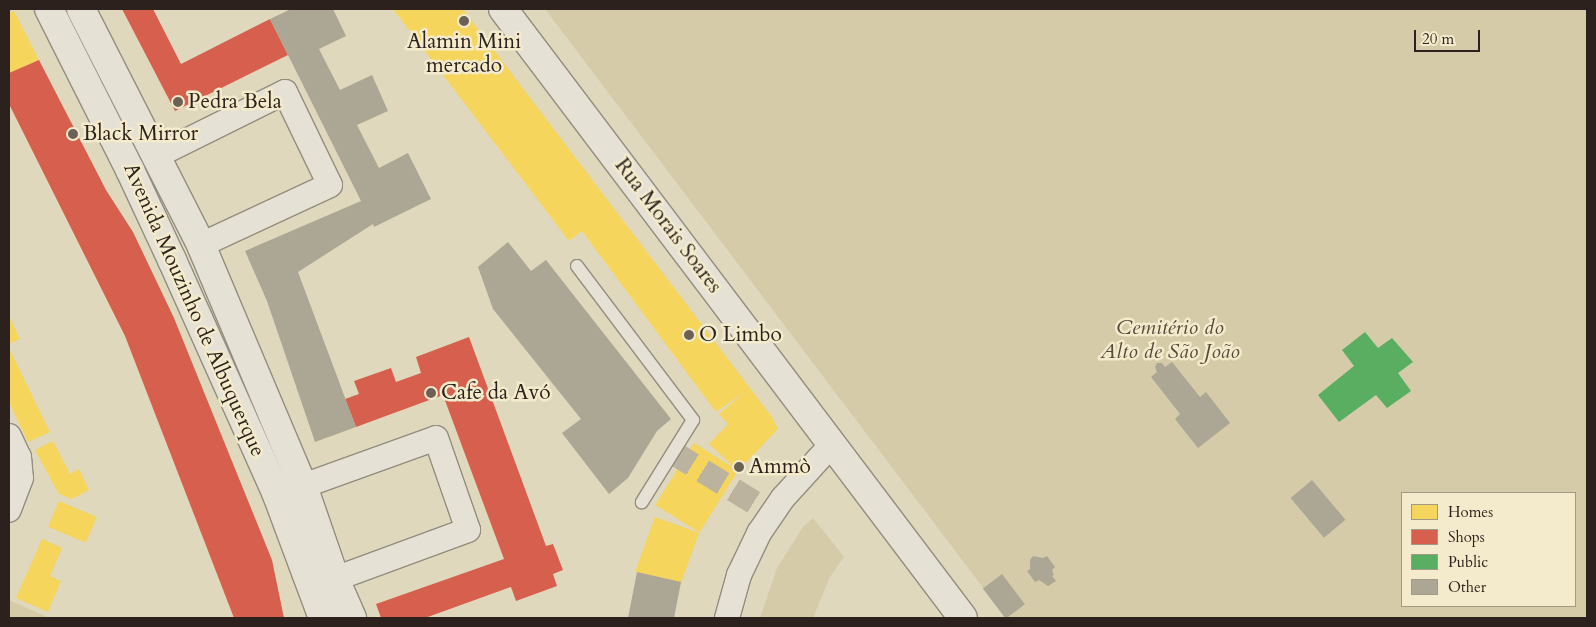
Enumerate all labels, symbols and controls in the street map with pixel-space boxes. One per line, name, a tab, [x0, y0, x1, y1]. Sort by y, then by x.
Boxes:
marker: Alamin Mini mercado	[458, 15, 470, 27]
scale bar	[1416, 20, 1482, 52]
place label: Alamin Mini mercado	[407, 29, 521, 79]
text: 20 m	[1422, 29, 1454, 49]
place label: Pedra Bela	[188, 89, 282, 115]
marker: Pedra Bela	[172, 96, 184, 108]
place label: Black Mirror	[83, 121, 198, 147]
marker: Black Mirror	[67, 128, 79, 140]
street label: Rua Morais Soares	[609, 154, 727, 298]
street label: Avenida Mouzinho de Albuquerque	[118, 159, 270, 461]
park label: Cemitério do Alto de São João	[1100, 315, 1240, 365]
place label: O Limbo	[699, 322, 782, 348]
marker: O Limbo	[683, 329, 695, 341]
place label: Cafe da Avó	[441, 380, 551, 406]
marker: Cafe da Avó	[425, 387, 437, 399]
place label: Ammò	[749, 454, 811, 480]
marker: Ammò	[733, 461, 745, 473]
legend	[1401, 492, 1576, 607]
text: Homes	[1448, 502, 1493, 522]
text: Shops	[1448, 527, 1485, 547]
text: Public	[1448, 552, 1488, 572]
text: Other	[1448, 577, 1486, 597]

